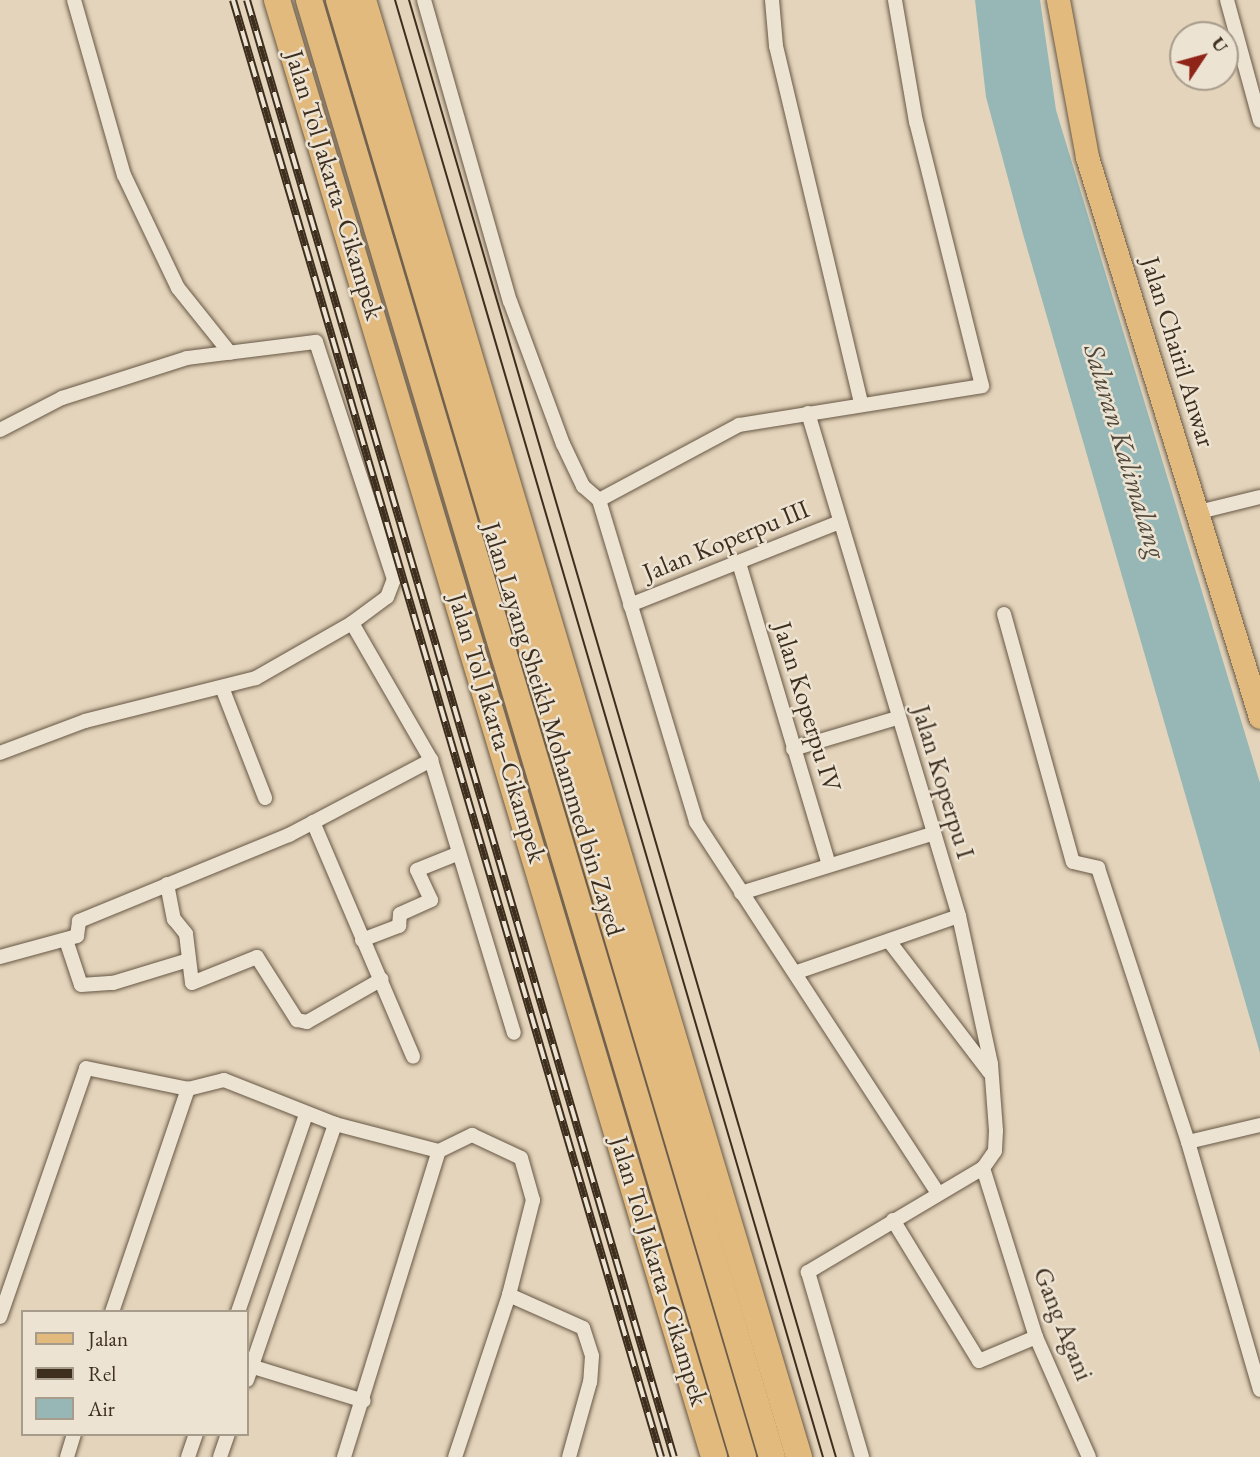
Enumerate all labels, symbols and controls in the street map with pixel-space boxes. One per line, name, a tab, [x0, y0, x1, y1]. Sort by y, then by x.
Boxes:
north arrow	[1169, 21, 1239, 91]
text: U	[1206, 31, 1234, 58]
street label: Jalan Tol Jakarta–Cikampek	[278, 46, 390, 324]
street label: Jalan Chairil Anwar	[1134, 253, 1222, 451]
water label: Saluran Kalimalang	[1077, 340, 1175, 562]
street label: Jalan Koperpu III	[638, 493, 814, 589]
street label: Jalan Layang Sheikh Mohammed bin Zayed	[475, 519, 631, 939]
street label: Jalan Tol Jakarta–Cikampek	[441, 589, 553, 867]
street label: Jalan Koperpu IV	[766, 618, 848, 796]
street label: Jalan Koperpu I	[905, 701, 981, 863]
street label: Jalan Tol Jakarta–Cikampek	[603, 1132, 715, 1410]
street label: Gang Agani	[1026, 1263, 1100, 1385]
legend	[21, 1310, 248, 1436]
text: Jalan	[88, 1325, 128, 1352]
text: Rel	[88, 1360, 116, 1387]
text: Air	[88, 1395, 115, 1422]

